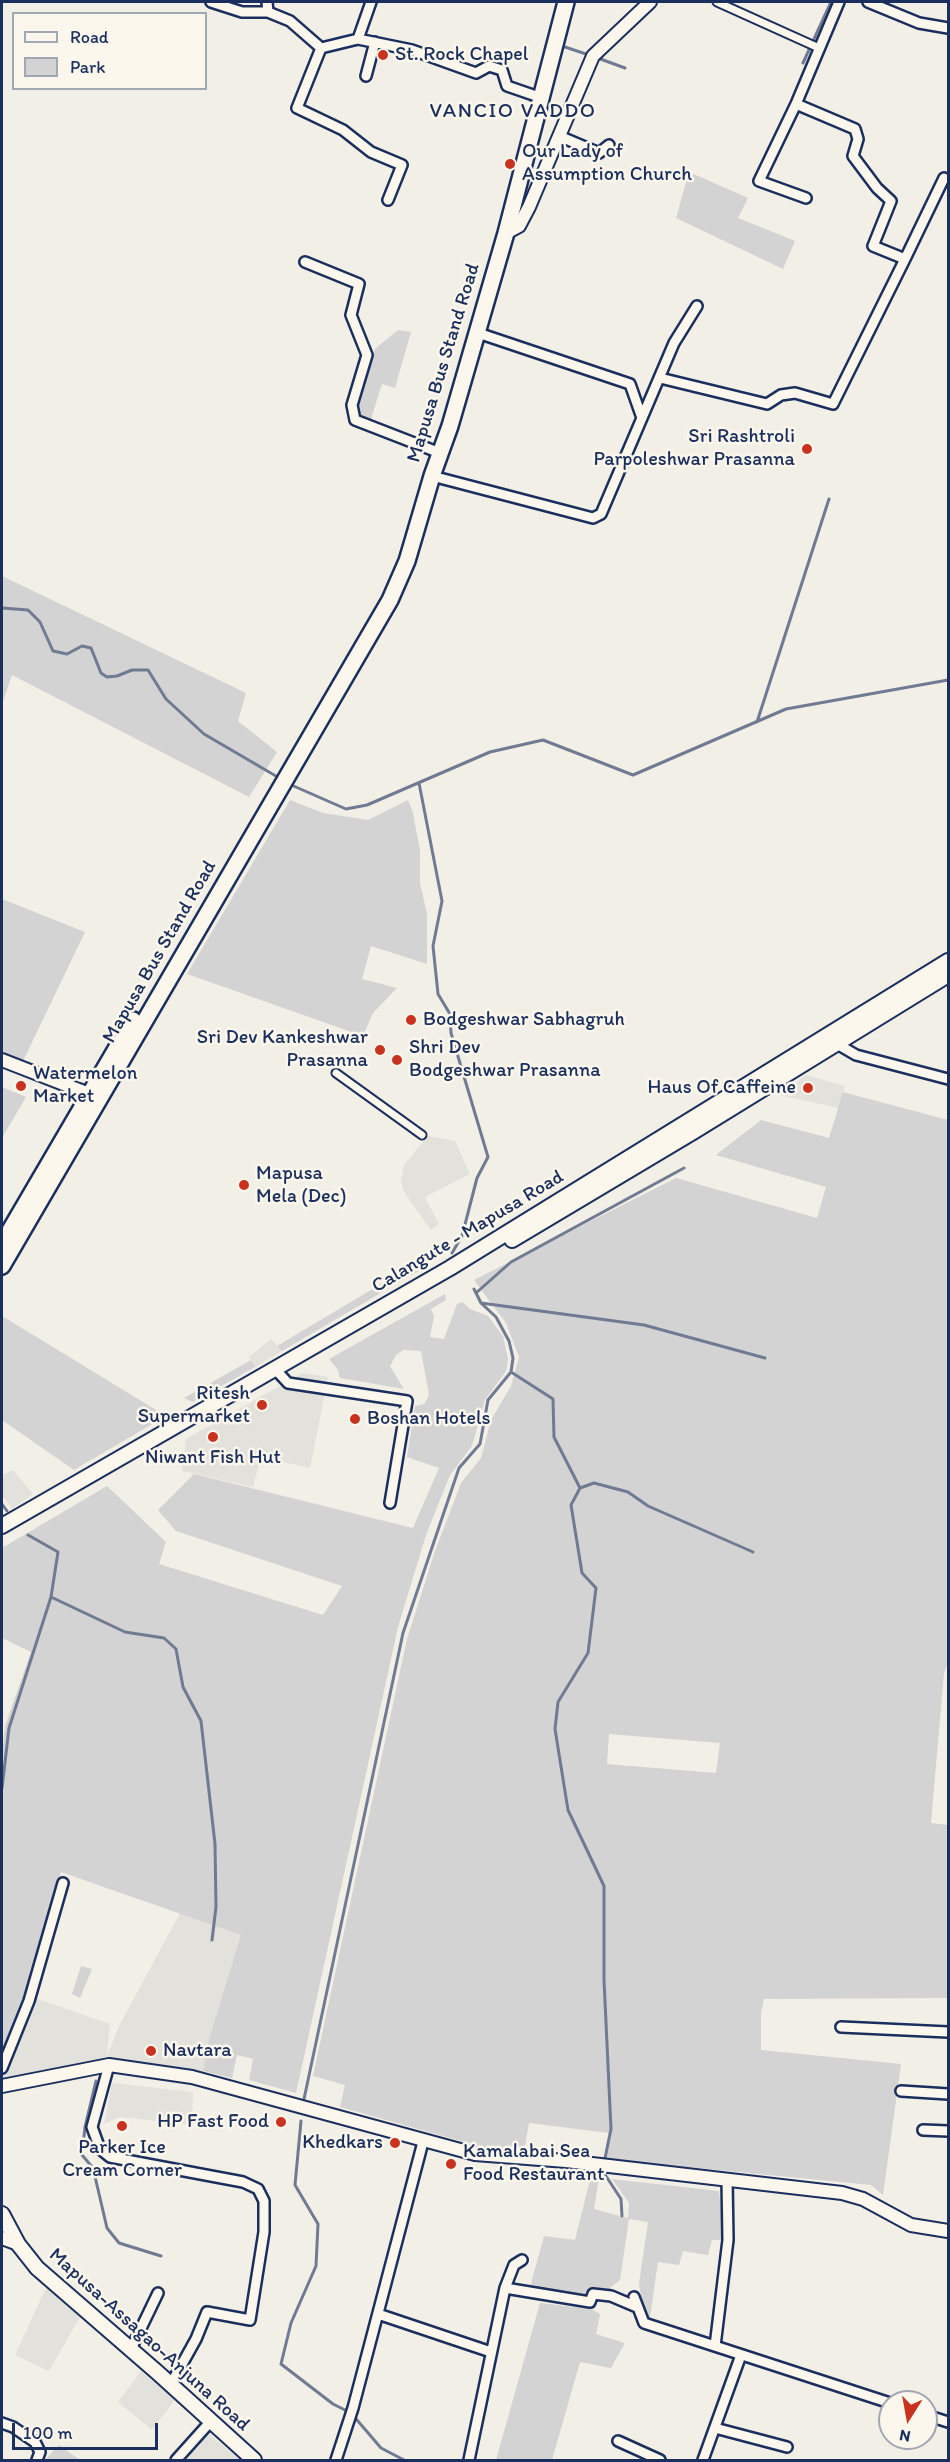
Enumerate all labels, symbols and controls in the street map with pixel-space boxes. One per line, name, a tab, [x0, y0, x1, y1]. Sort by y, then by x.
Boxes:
legend	[12, 12, 207, 90]
text: Road	[70, 26, 109, 48]
place label: St. Rock Chapel	[395, 43, 529, 67]
marker: St. Rock Chapel	[376, 48, 390, 62]
text: Park	[70, 56, 105, 78]
district label: VANCIO VADDO	[431, 99, 595, 125]
place label: Our Lady of Assumption Church	[522, 140, 692, 187]
marker: Our Lady of Assumption Church	[503, 157, 517, 171]
street label: Mapusa Bus Stand Road	[402, 260, 486, 466]
place label: Sri Rashtroli Parpoleshwar Prasanna	[593, 425, 795, 472]
marker: Sri Rashtroli Parpoleshwar Prasanna	[800, 442, 814, 456]
street label: Mapusa Bus Stand Road	[98, 856, 222, 1048]
place label: Bodgeshwar Sabhagruh	[423, 1008, 625, 1032]
marker: Bodgeshwar Sabhagruh	[404, 1013, 418, 1027]
place label: Sri Dev Kankeshwar Prasanna	[197, 1026, 368, 1073]
place label: Shri Dev Bodgeshwar Prasanna	[409, 1036, 601, 1083]
marker: Sri Dev Kankeshwar Prasanna	[373, 1043, 387, 1057]
marker: Shri Dev Bodgeshwar Prasanna	[390, 1053, 404, 1067]
place label: Watermelon Market	[33, 1062, 137, 1109]
place label: Haus Of Caffeine	[648, 1076, 796, 1100]
marker: Watermelon Market	[14, 1079, 28, 1093]
marker: Haus Of Caffeine	[801, 1081, 815, 1095]
place label: Mapusa Mela (Dec)	[256, 1162, 346, 1209]
street label: Calangute - Mapusa Road	[368, 1165, 568, 1299]
marker: Mapusa Mela (Dec)	[237, 1178, 251, 1192]
place label: Ritesh Supermarket	[138, 1382, 250, 1429]
marker: Ritesh Supermarket	[255, 1398, 269, 1412]
place label: Boshan Hotels	[367, 1407, 491, 1431]
marker: Boshan Hotels	[348, 1412, 362, 1426]
marker: Niwant Fish Hut	[206, 1430, 220, 1444]
place label: Niwant Fish Hut	[145, 1446, 281, 1470]
place label: Navtara	[163, 2039, 232, 2063]
marker: Navtara	[144, 2044, 158, 2058]
place label: HP Fast Food	[157, 2110, 269, 2134]
marker: HP Fast Food	[274, 2115, 288, 2129]
marker: Parker Ice Cream Corner	[115, 2119, 129, 2133]
place label: Khedkars	[302, 2131, 383, 2155]
place label: Parker Ice Cream Corner	[62, 2136, 182, 2183]
marker: Khedkars	[388, 2136, 402, 2150]
place label: Kamalabai Sea Food Restaurant	[463, 2140, 605, 2187]
marker: Kamalabai Sea Food Restaurant	[444, 2157, 458, 2171]
street label: Mapusa-Assagao-Anjuna Road	[43, 2243, 255, 2437]
north arrow	[878, 2390, 938, 2450]
scale bar	[15, 2411, 160, 2449]
text: 100 m	[23, 2422, 73, 2444]
text: N	[898, 2426, 912, 2447]

